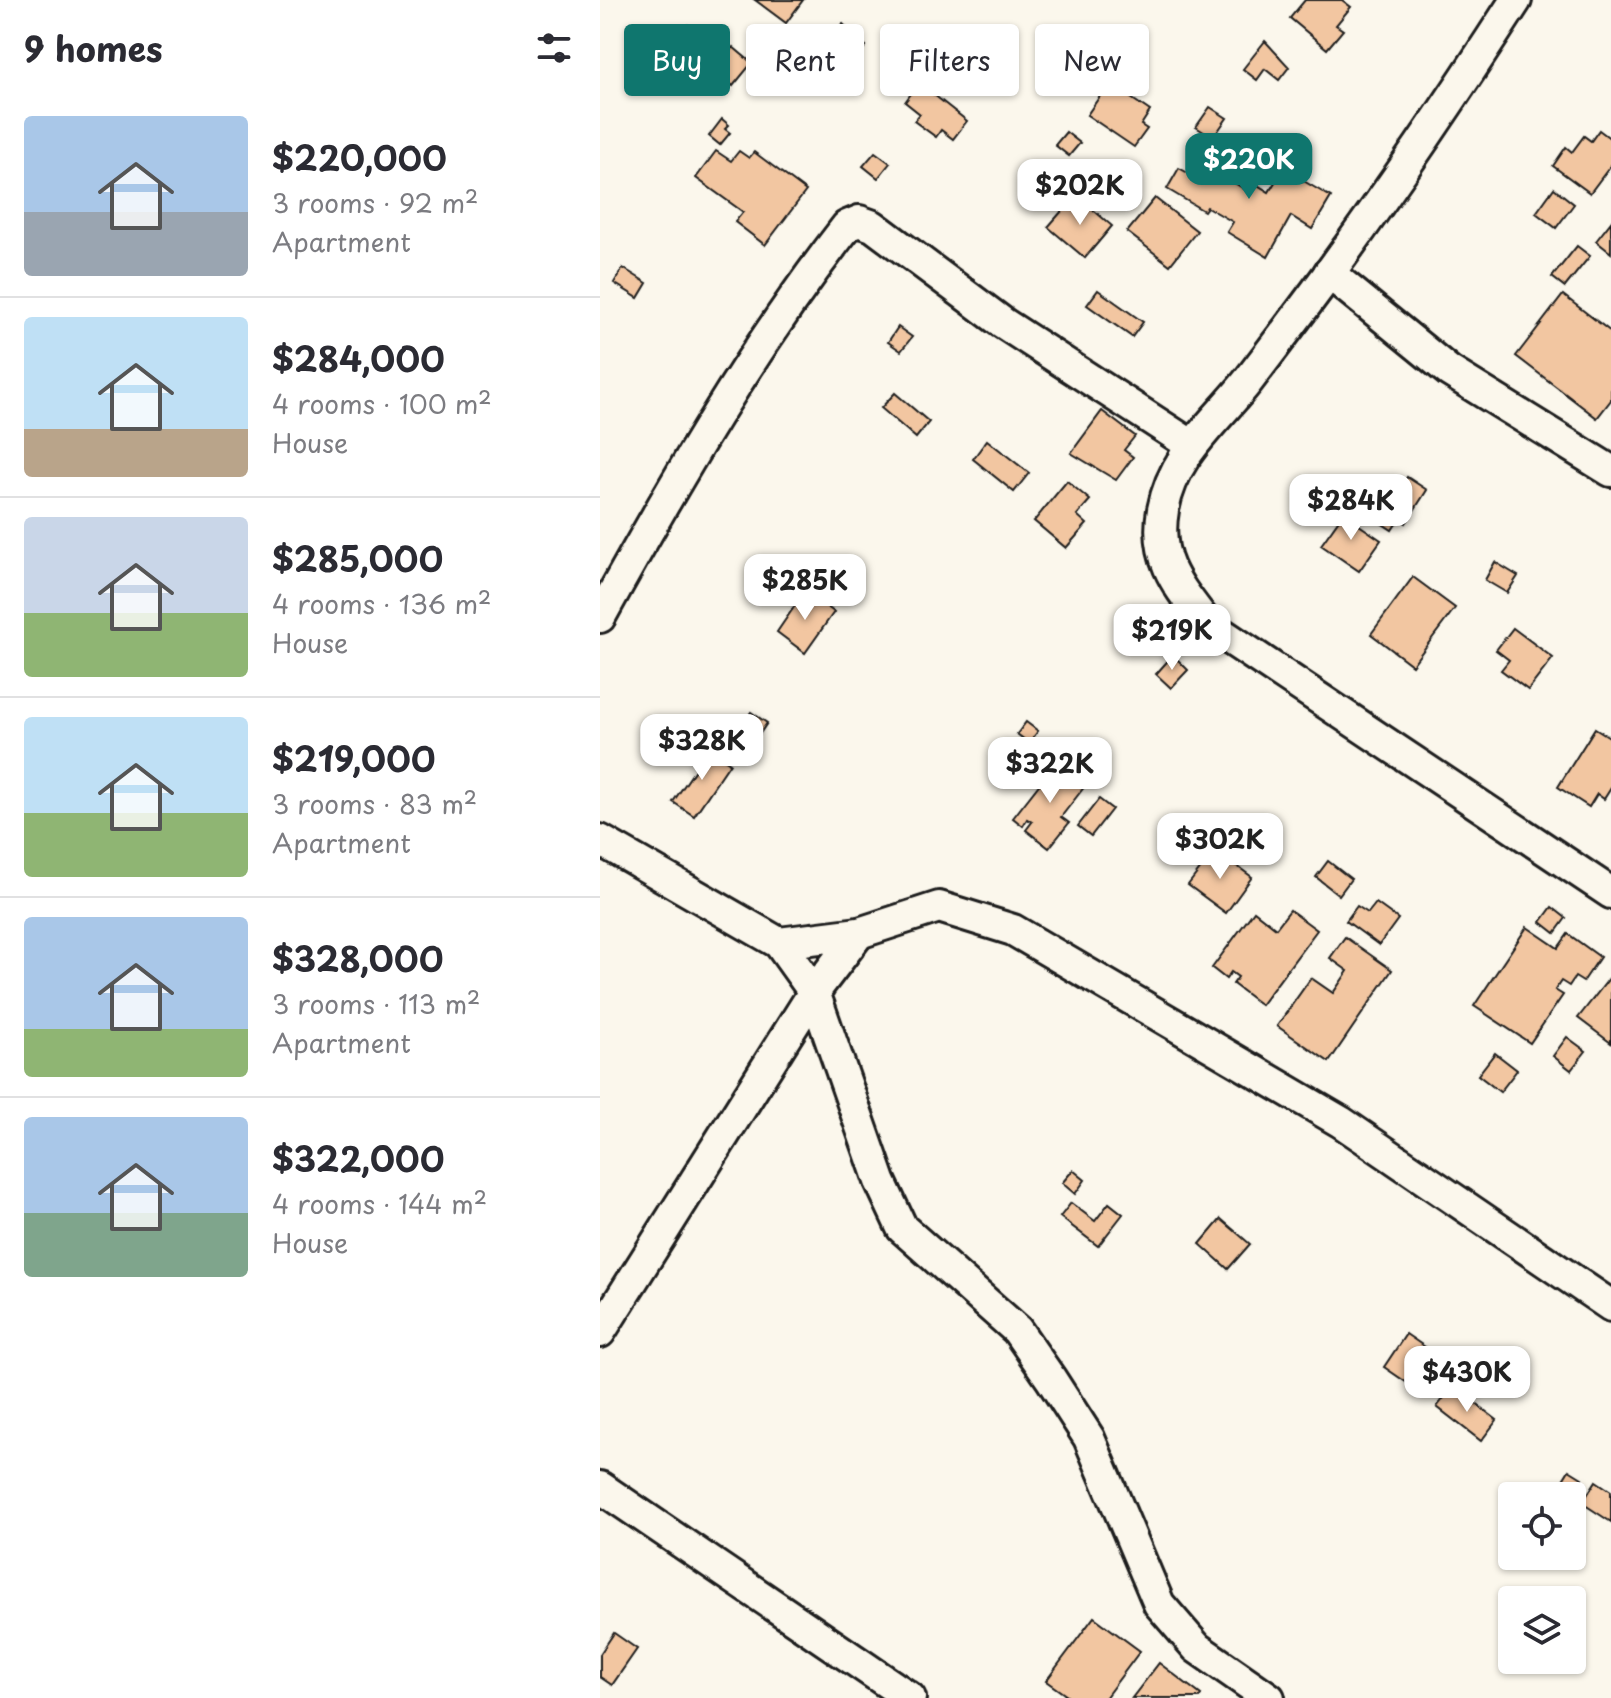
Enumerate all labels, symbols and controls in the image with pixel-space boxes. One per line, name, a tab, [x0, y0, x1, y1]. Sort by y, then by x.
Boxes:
text: 9 homes	[24, 22, 163, 74]
chip: Buy	[624, 24, 730, 96]
chip: Rent	[746, 24, 864, 96]
chip: Filters	[880, 24, 1019, 96]
chip: New	[1035, 24, 1149, 96]
icon: filters	[532, 26, 576, 70]
text: $220,000	[272, 131, 447, 183]
pin: $220K	[1193, 133, 1305, 201]
text: $220K	[1203, 139, 1295, 178]
icon: home	[88, 148, 184, 244]
pin: $202K	[1024, 159, 1136, 227]
text: $202K	[1035, 165, 1125, 204]
text: 3 rooms · 92 m²	[272, 183, 478, 222]
text: Apartment	[272, 222, 411, 261]
text: $284,000	[272, 332, 445, 384]
icon: home	[88, 349, 184, 445]
text: 4 rooms · 100 m²	[272, 384, 492, 423]
text: House	[272, 423, 348, 462]
pin: $284K	[1295, 474, 1407, 542]
text: $284K	[1307, 480, 1395, 519]
text: $285,000	[272, 532, 443, 584]
icon: home	[88, 549, 184, 645]
pin: $285K	[749, 554, 861, 622]
text: $285K	[762, 560, 848, 599]
text: 4 rooms · 136 m²	[272, 584, 492, 623]
pin: $219K	[1116, 604, 1228, 672]
text: $219K	[1132, 610, 1212, 649]
text: House	[272, 623, 348, 662]
pin: $328K	[646, 714, 758, 782]
text: $328K	[658, 720, 746, 759]
text: $219,000	[272, 732, 436, 784]
pin: $322K	[994, 737, 1106, 805]
text: $322K	[1006, 743, 1094, 782]
icon: home	[88, 749, 184, 845]
text: 3 rooms · 83 m²	[272, 784, 477, 823]
pin: $302K	[1164, 813, 1276, 881]
text: $302K	[1175, 819, 1265, 858]
text: Apartment	[272, 823, 411, 862]
text: $328,000	[272, 932, 443, 984]
icon: home	[88, 949, 184, 1045]
text: 3 rooms · 113 m²	[272, 984, 480, 1023]
text: Apartment	[272, 1023, 411, 1062]
text: $322,000	[272, 1132, 444, 1184]
icon: home	[88, 1149, 184, 1245]
text: 4 rooms · 144 m²	[272, 1184, 487, 1223]
text: House	[272, 1223, 348, 1262]
pin: $430K	[1411, 1346, 1523, 1414]
text: $430K	[1422, 1352, 1512, 1391]
map controls	[1498, 1482, 1586, 1674]
button: locate	[1498, 1482, 1586, 1570]
button: layers	[1498, 1586, 1586, 1674]

